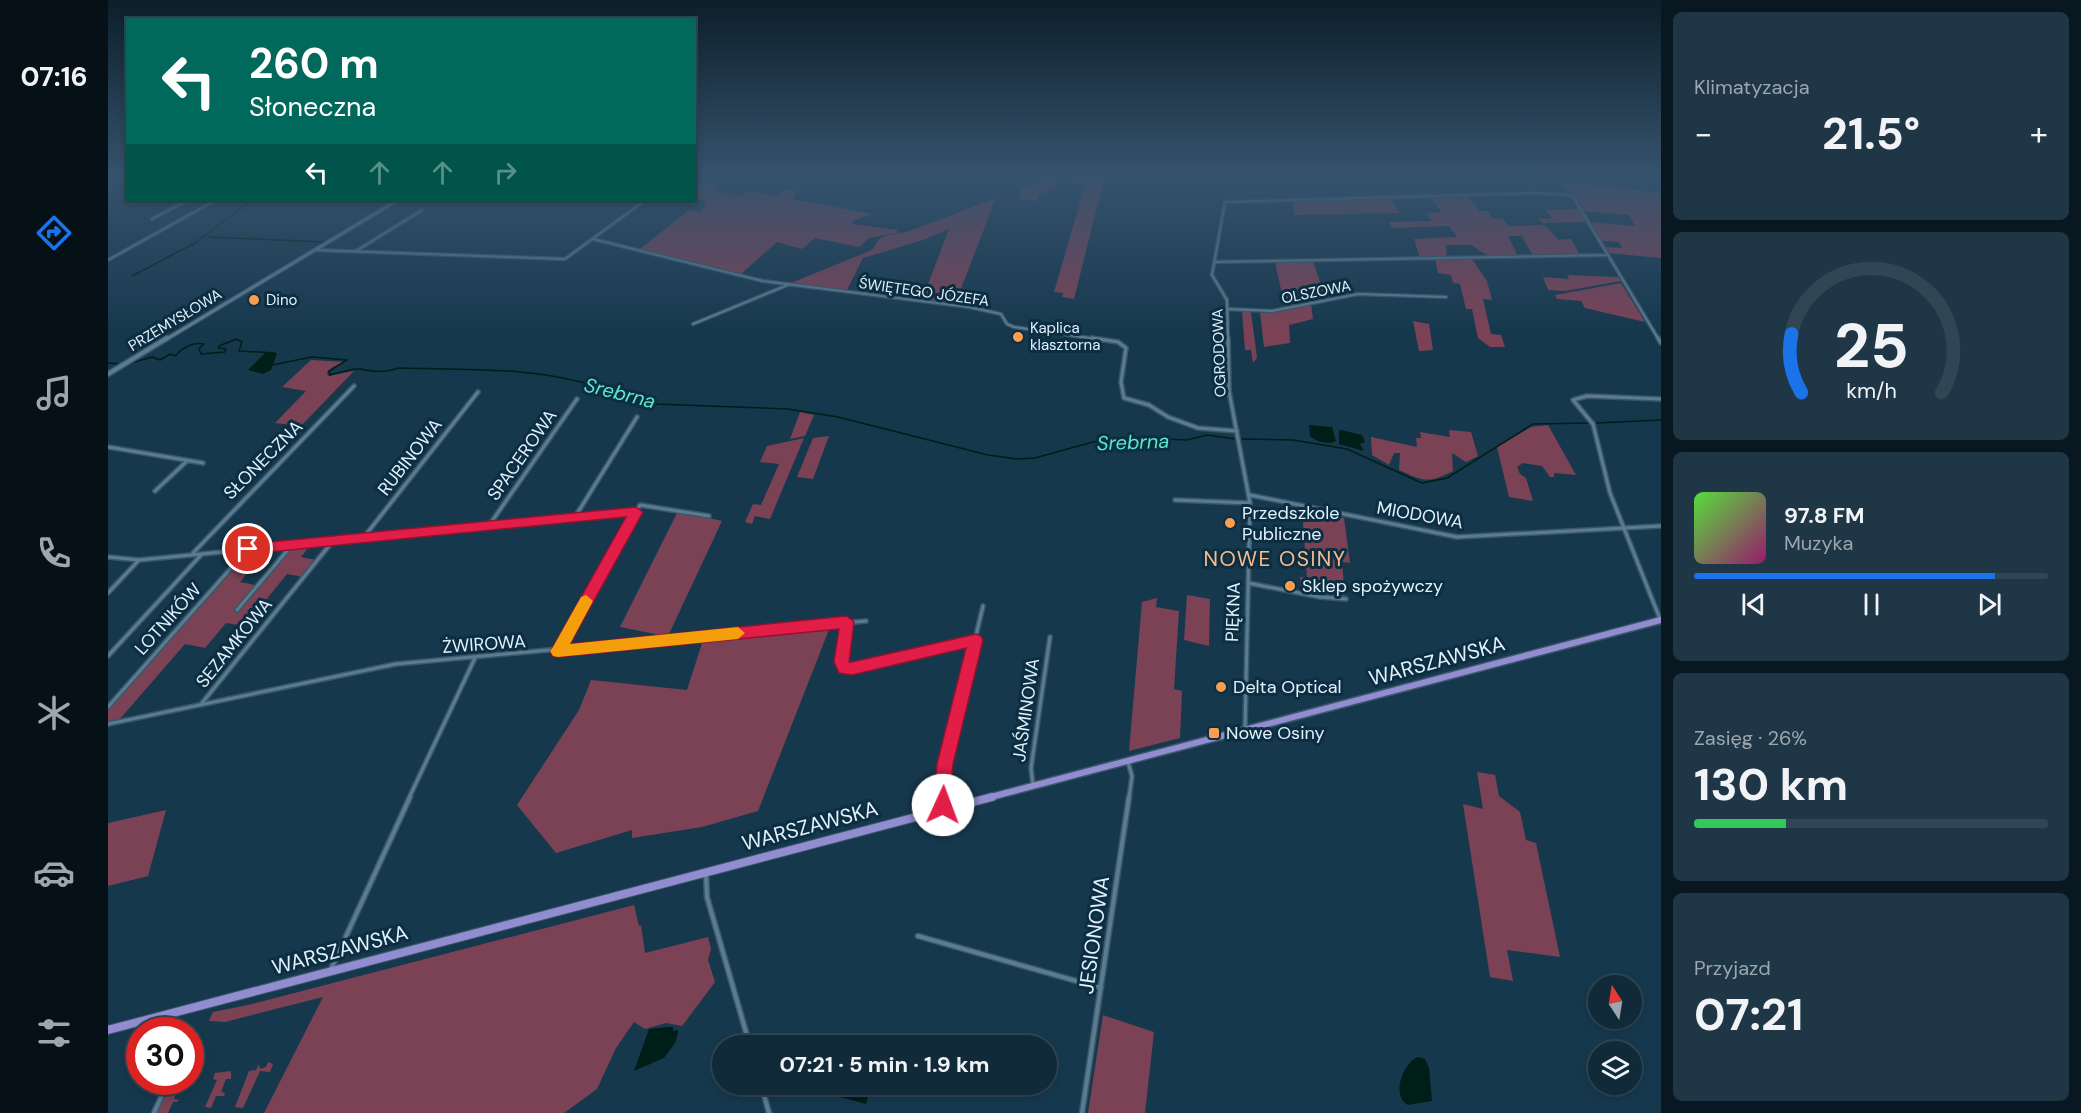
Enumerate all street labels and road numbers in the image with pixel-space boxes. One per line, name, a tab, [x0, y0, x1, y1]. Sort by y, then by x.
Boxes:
street label: ŚWIĘTEGO JÓZEFA	[858, 273, 991, 311]
street label: OLSZOWA	[1280, 275, 1352, 309]
street label: PRZEMYSŁOWA	[125, 284, 225, 356]
street label: OGRODOWA	[1207, 308, 1231, 398]
street label: SPACEROWA	[482, 405, 562, 505]
street label: RUBINOWA	[372, 413, 448, 500]
street label: SŁONECZNA	[218, 415, 308, 505]
street label: MIODOWA	[1375, 496, 1465, 534]
street label: LOTNIKÓW	[129, 578, 207, 660]
street label: PIĘKNA	[1220, 582, 1246, 642]
street label: SEZAMKOWA	[190, 593, 278, 693]
street label: ŻWIROWA	[441, 629, 527, 659]
street label: WARSZAWSKA	[1366, 629, 1508, 693]
street label: JAŚMINOWA	[1007, 657, 1045, 763]
street label: WARSZAWSKA	[739, 794, 881, 858]
street label: JESIONOWA	[1072, 874, 1116, 996]
street label: WARSZAWSKA	[269, 918, 411, 982]

